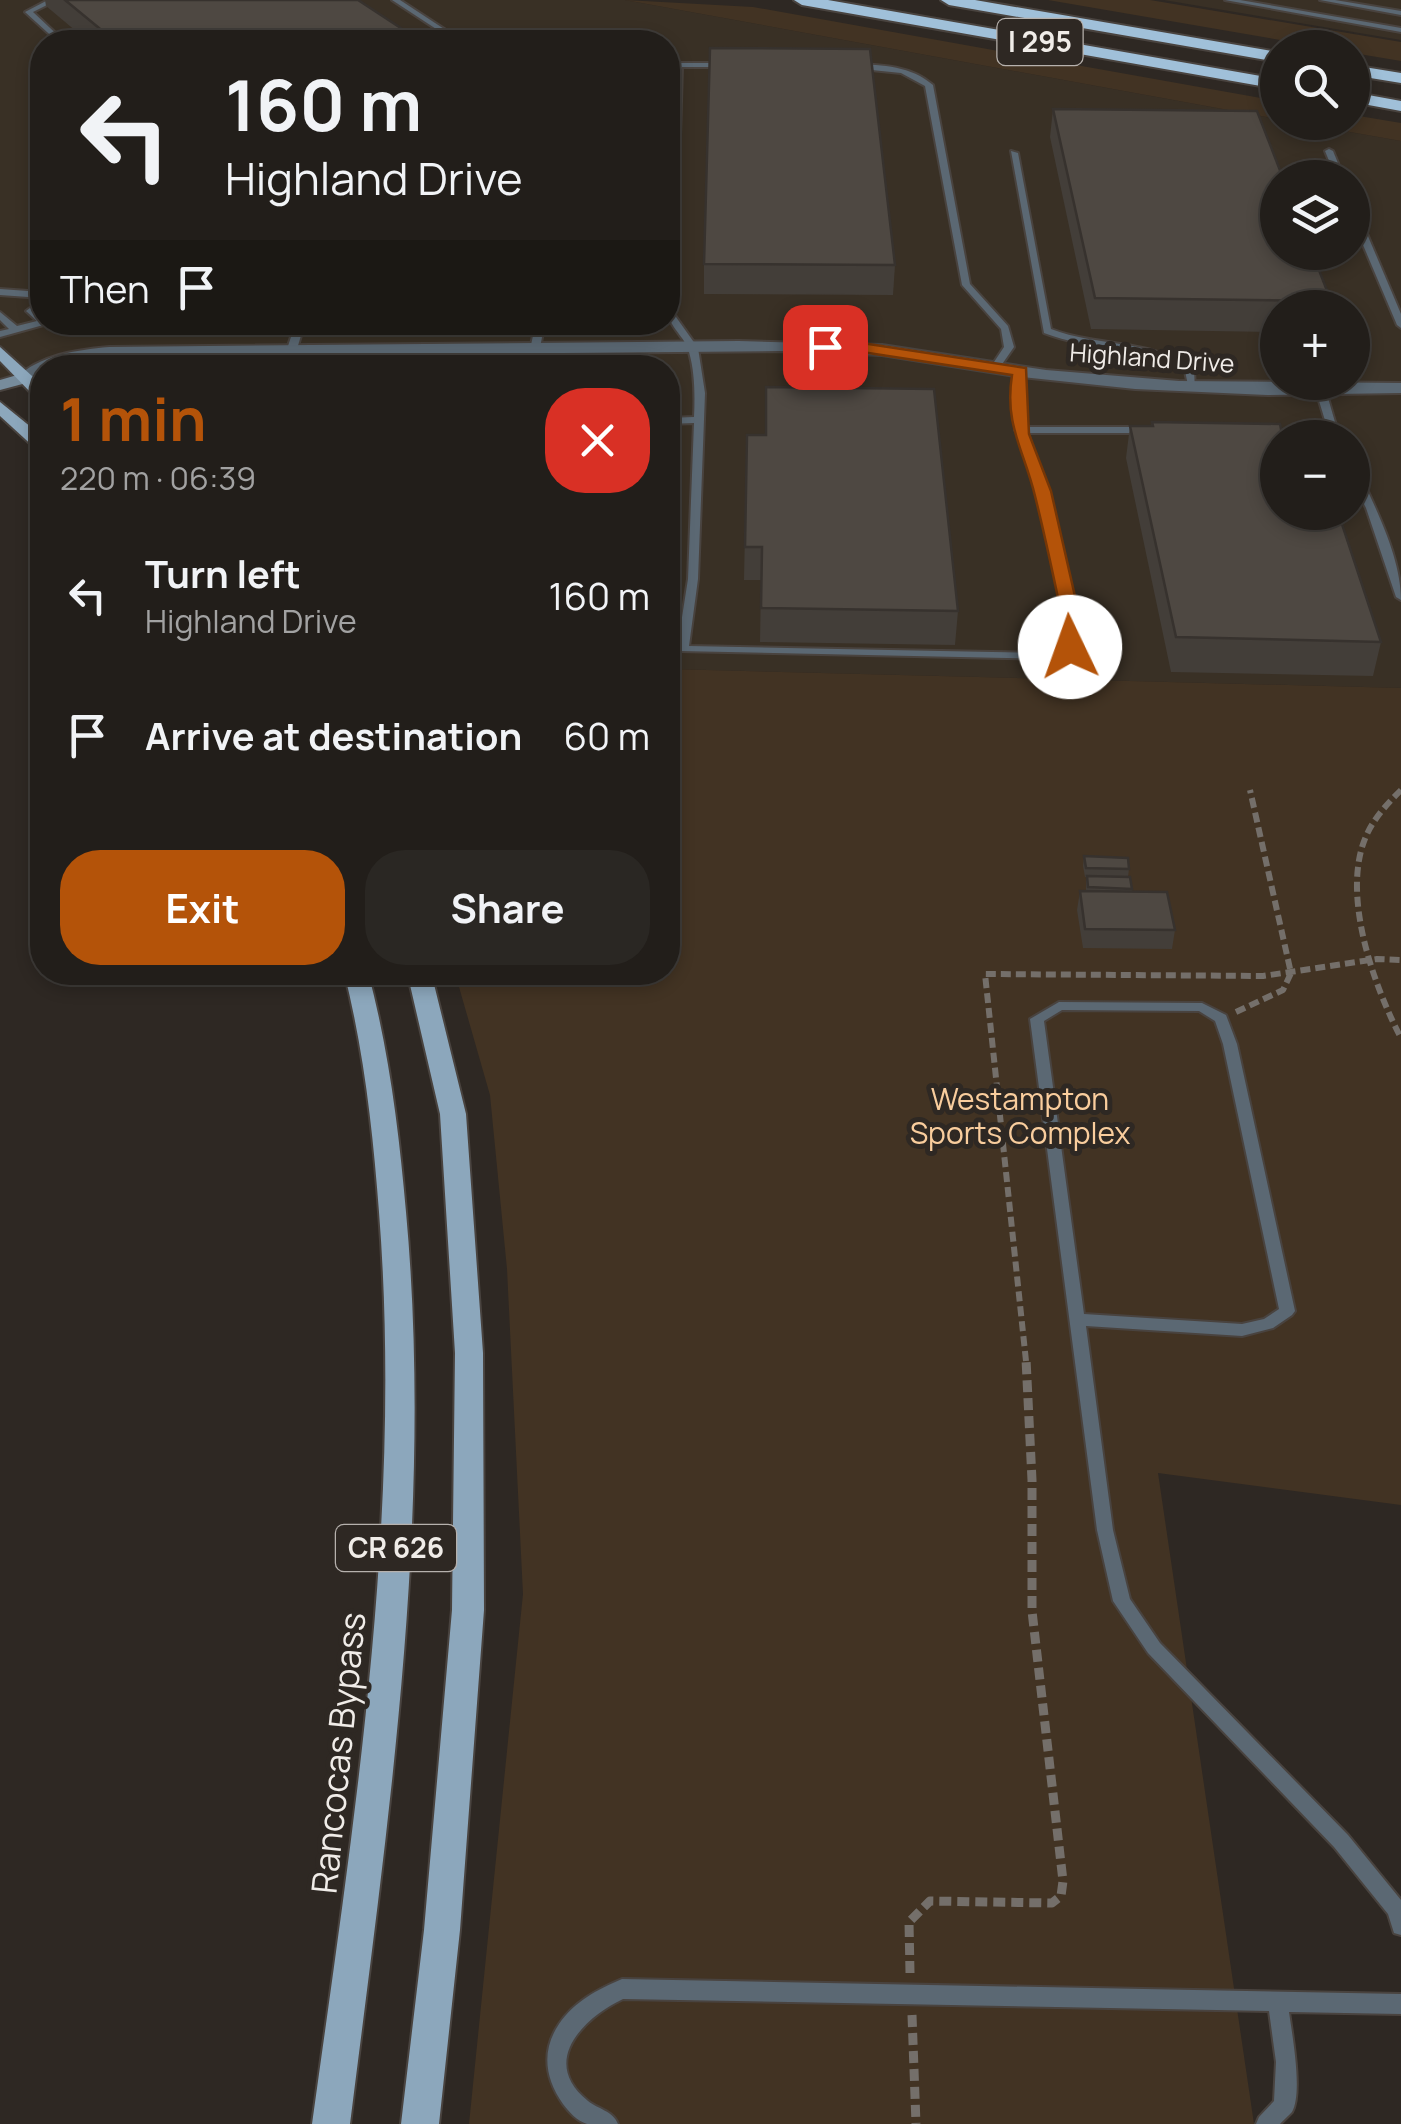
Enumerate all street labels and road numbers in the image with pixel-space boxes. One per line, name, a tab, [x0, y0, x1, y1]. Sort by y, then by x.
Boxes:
road number: I 295	[998, 19, 1082, 65]
street label: Highland Drive	[1068, 334, 1236, 381]
road number: CR 626	[336, 1525, 456, 1571]
street label: Rancocas Bypass	[299, 1610, 377, 1896]

